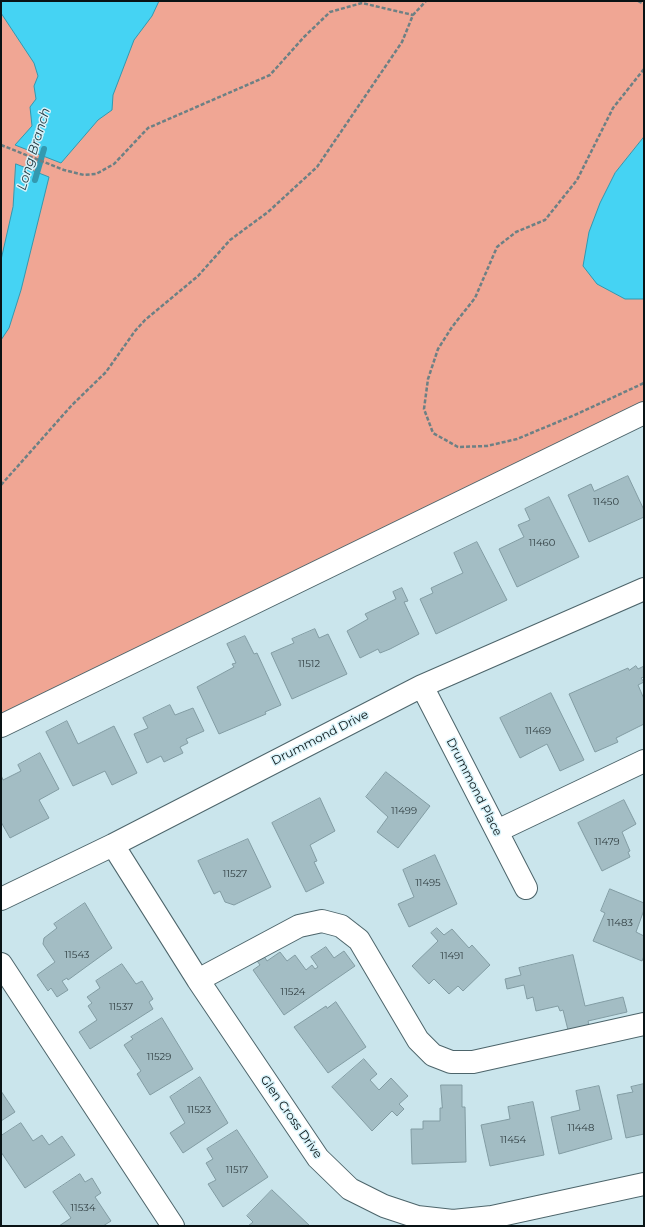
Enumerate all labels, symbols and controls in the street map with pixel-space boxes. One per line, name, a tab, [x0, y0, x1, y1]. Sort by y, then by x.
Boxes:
water label: Long Branch	[14, 106, 54, 192]
house number: 11450	[593, 496, 619, 508]
house number: 11460	[529, 537, 555, 549]
house number: 11512	[298, 658, 320, 670]
street label: Drummond Drive	[269, 707, 371, 769]
house number: 11469	[525, 725, 551, 737]
street label: Drummond Place	[443, 736, 505, 838]
house number: 11499	[391, 805, 417, 817]
house number: 11479	[594, 836, 620, 848]
house number: 11527	[223, 868, 247, 880]
house number: 11495	[415, 877, 441, 889]
house number: 11483	[607, 917, 633, 929]
house number: 11543	[65, 949, 89, 961]
house number: 11491	[440, 950, 464, 962]
house number: 11524	[281, 986, 305, 998]
house number: 11537	[109, 1001, 133, 1013]
house number: 11529	[147, 1051, 171, 1063]
street label: Glen Cross Drive	[257, 1073, 325, 1161]
house number: 11523	[187, 1104, 211, 1116]
house number: 11448	[568, 1122, 594, 1134]
house number: 11454	[500, 1134, 526, 1146]
house number: 11517	[226, 1164, 248, 1176]
house number: 11534	[70, 1202, 96, 1214]

